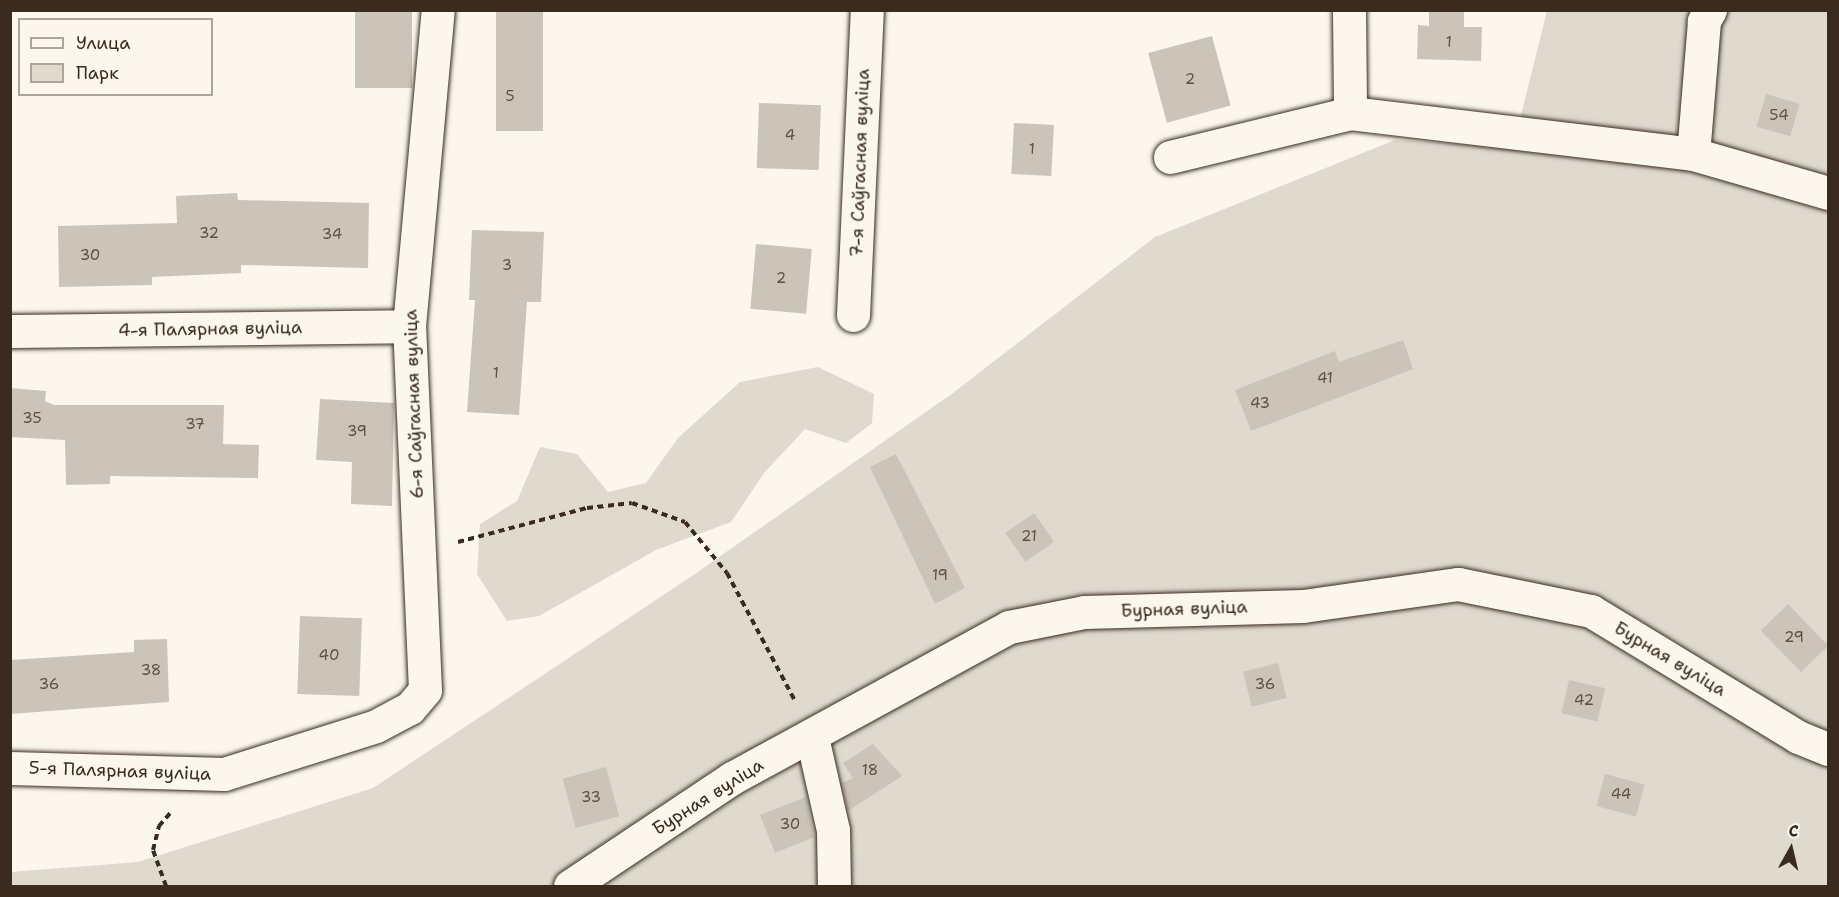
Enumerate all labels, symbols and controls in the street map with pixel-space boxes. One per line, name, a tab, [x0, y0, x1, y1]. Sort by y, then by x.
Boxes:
legend	[18, 18, 213, 96]
text: Улица	[76, 31, 130, 55]
house number: 1	[1446, 34, 1452, 52]
text: Парк	[76, 61, 119, 85]
street label: 7-я Саўгасная вуліца	[846, 68, 874, 258]
house number: 2	[1185, 71, 1195, 89]
house number: 5	[505, 88, 515, 106]
house number: 54	[1769, 107, 1789, 125]
house number: 4	[785, 127, 795, 145]
house number: 1	[1029, 141, 1035, 159]
house number: 32	[199, 225, 219, 243]
house number: 34	[322, 226, 342, 244]
house number: 30	[80, 247, 100, 265]
house number: 3	[502, 257, 512, 275]
house number: 2	[776, 270, 786, 288]
street label: 6-я Саўгасная вуліца	[400, 309, 428, 499]
street label: 4-я Палярная вуліца	[118, 317, 302, 341]
house number: 1	[493, 365, 499, 383]
house number: 41	[1317, 370, 1333, 388]
house number: 43	[1250, 395, 1270, 413]
house number: 35	[22, 410, 42, 428]
house number: 37	[185, 416, 205, 434]
house number: 39	[347, 423, 367, 441]
house number: 21	[1021, 528, 1037, 546]
house number: 19	[932, 567, 948, 585]
street label: Бурная вуліца	[1120, 596, 1248, 622]
street label: Бурная вуліца	[1610, 617, 1730, 701]
house number: 29	[1784, 629, 1804, 647]
house number: 40	[319, 647, 339, 665]
house number: 38	[141, 662, 161, 680]
house number: 36	[39, 676, 59, 694]
house number: 36	[1255, 676, 1275, 694]
house number: 42	[1574, 692, 1594, 710]
street label: Бурная вуліца	[648, 754, 768, 840]
street label: 5-я Палярная вуліца	[28, 757, 212, 785]
house number: 18	[862, 762, 878, 780]
house number: 44	[1611, 786, 1631, 804]
house number: 33	[581, 789, 601, 807]
house number: 30	[780, 816, 800, 834]
north arrow	[1761, 819, 1821, 879]
text: С	[1787, 820, 1800, 842]

